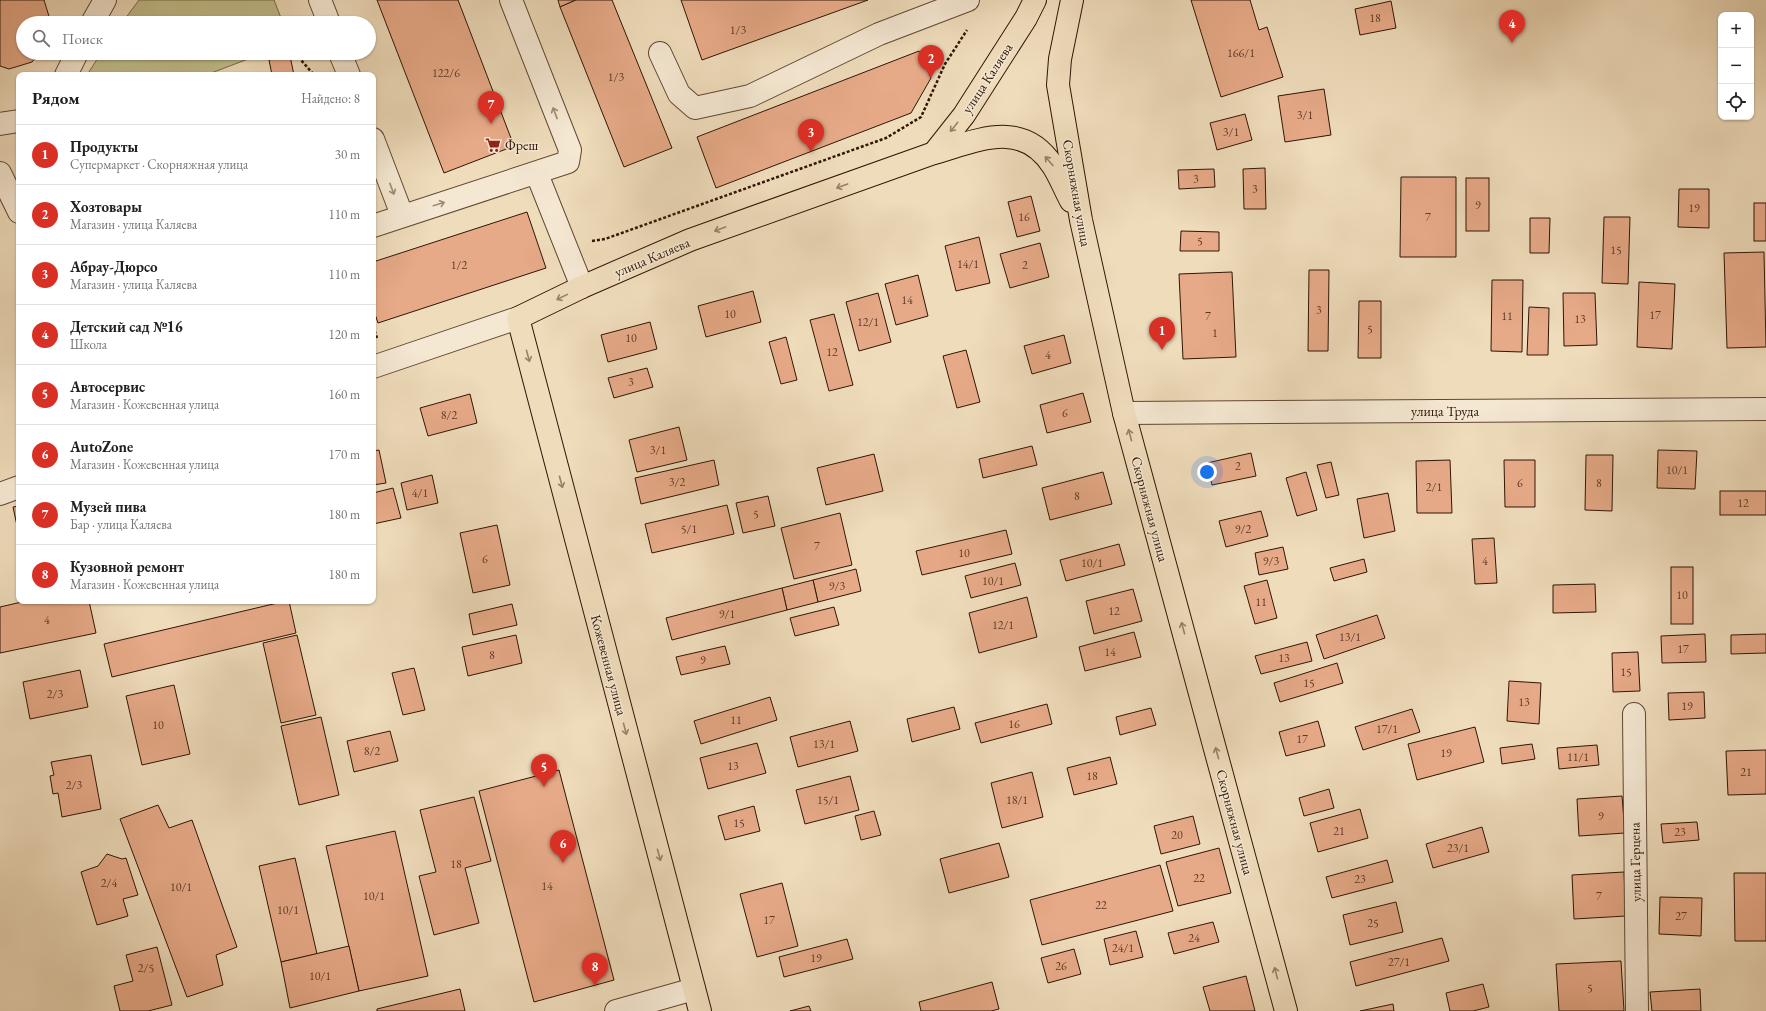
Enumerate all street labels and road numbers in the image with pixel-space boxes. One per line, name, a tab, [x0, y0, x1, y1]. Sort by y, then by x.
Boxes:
street label: улица Каляева	[958, 39, 1017, 117]
street label: Скорняжная улица	[1059, 138, 1095, 248]
street label: улица Каляева	[612, 233, 693, 281]
street label: улица Труда	[1411, 402, 1479, 420]
street label: Скорняжная улица	[1127, 454, 1173, 564]
street label: Кожевенная улица	[587, 613, 631, 718]
street label: Скорняжная улица	[1212, 767, 1258, 877]
street label: улица Герцена	[1625, 822, 1645, 902]

